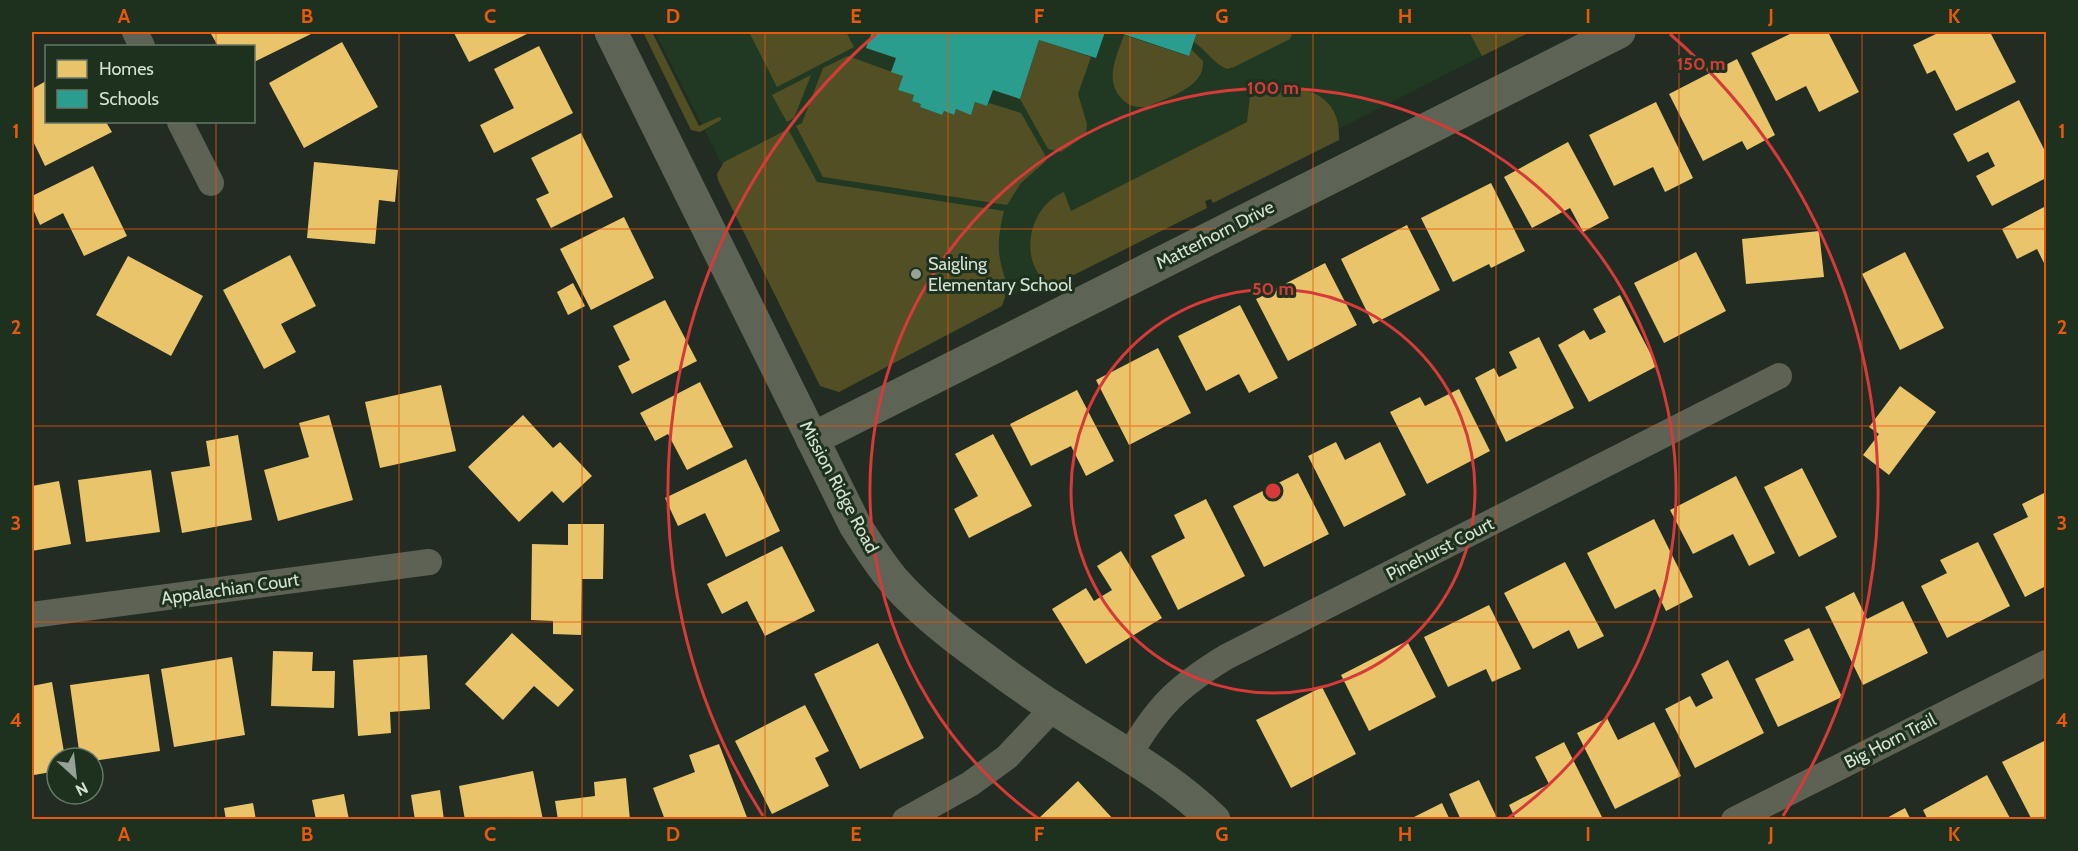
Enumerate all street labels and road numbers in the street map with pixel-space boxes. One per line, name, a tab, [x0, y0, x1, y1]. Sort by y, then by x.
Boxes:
street label: Matterhorn Drive	[1152, 196, 1278, 274]
street label: Mission Ridge Road	[795, 417, 883, 557]
street label: Pinehurst Court	[1383, 512, 1497, 586]
street label: Appalachian Court	[160, 568, 300, 610]
street label: Big Horn Trail	[1840, 708, 1940, 773]

